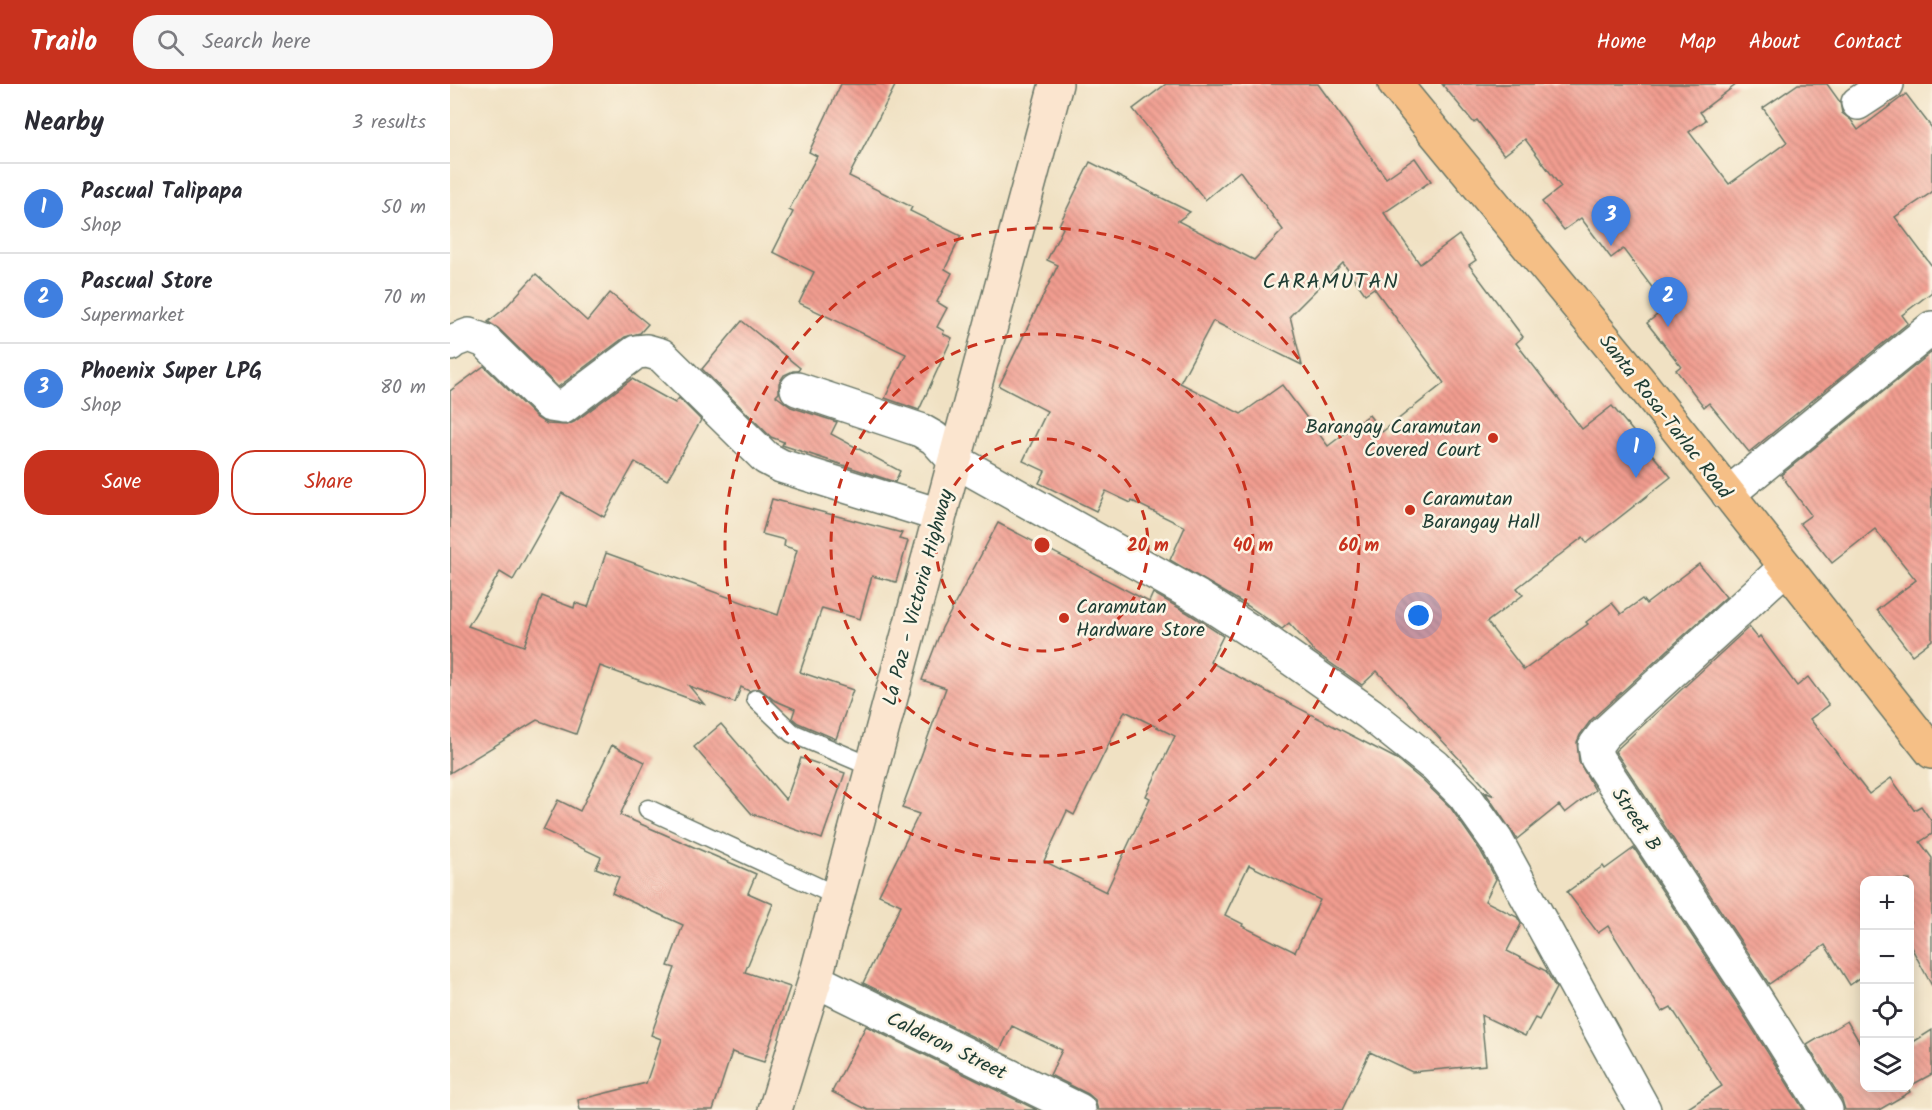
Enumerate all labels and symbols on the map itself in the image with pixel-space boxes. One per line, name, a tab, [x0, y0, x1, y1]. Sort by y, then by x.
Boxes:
pin: 3	[1592, 196, 1630, 246]
district label: CARAMUTAN	[1263, 265, 1399, 300]
pin: 2	[1648, 278, 1688, 327]
street label: Santa Rosa-Tarlac Road	[1590, 328, 1740, 507]
place label: Barangay Caramutan Covered Court	[1305, 412, 1481, 467]
pin: 1	[1616, 428, 1656, 478]
marker: Barangay Caramutan Covered Court	[1486, 431, 1500, 445]
place label: Caramutan Barangay Hall	[1422, 484, 1540, 539]
street label: La Paz - Victoria Highway	[875, 485, 963, 709]
marker: Caramutan Barangay Hall	[1403, 503, 1417, 517]
text: 20 m	[1127, 532, 1169, 561]
text: 40 m	[1233, 532, 1274, 561]
text: 60 m	[1339, 532, 1380, 561]
centre of rings	[1032, 535, 1052, 555]
place label: Caramutan Hardware Store	[1076, 592, 1205, 647]
your location	[1404, 601, 1433, 630]
marker: Caramutan Hardware Store	[1057, 611, 1071, 625]
street label: Street B	[1602, 782, 1669, 859]
street label: Calderon Street	[881, 1004, 1012, 1090]

